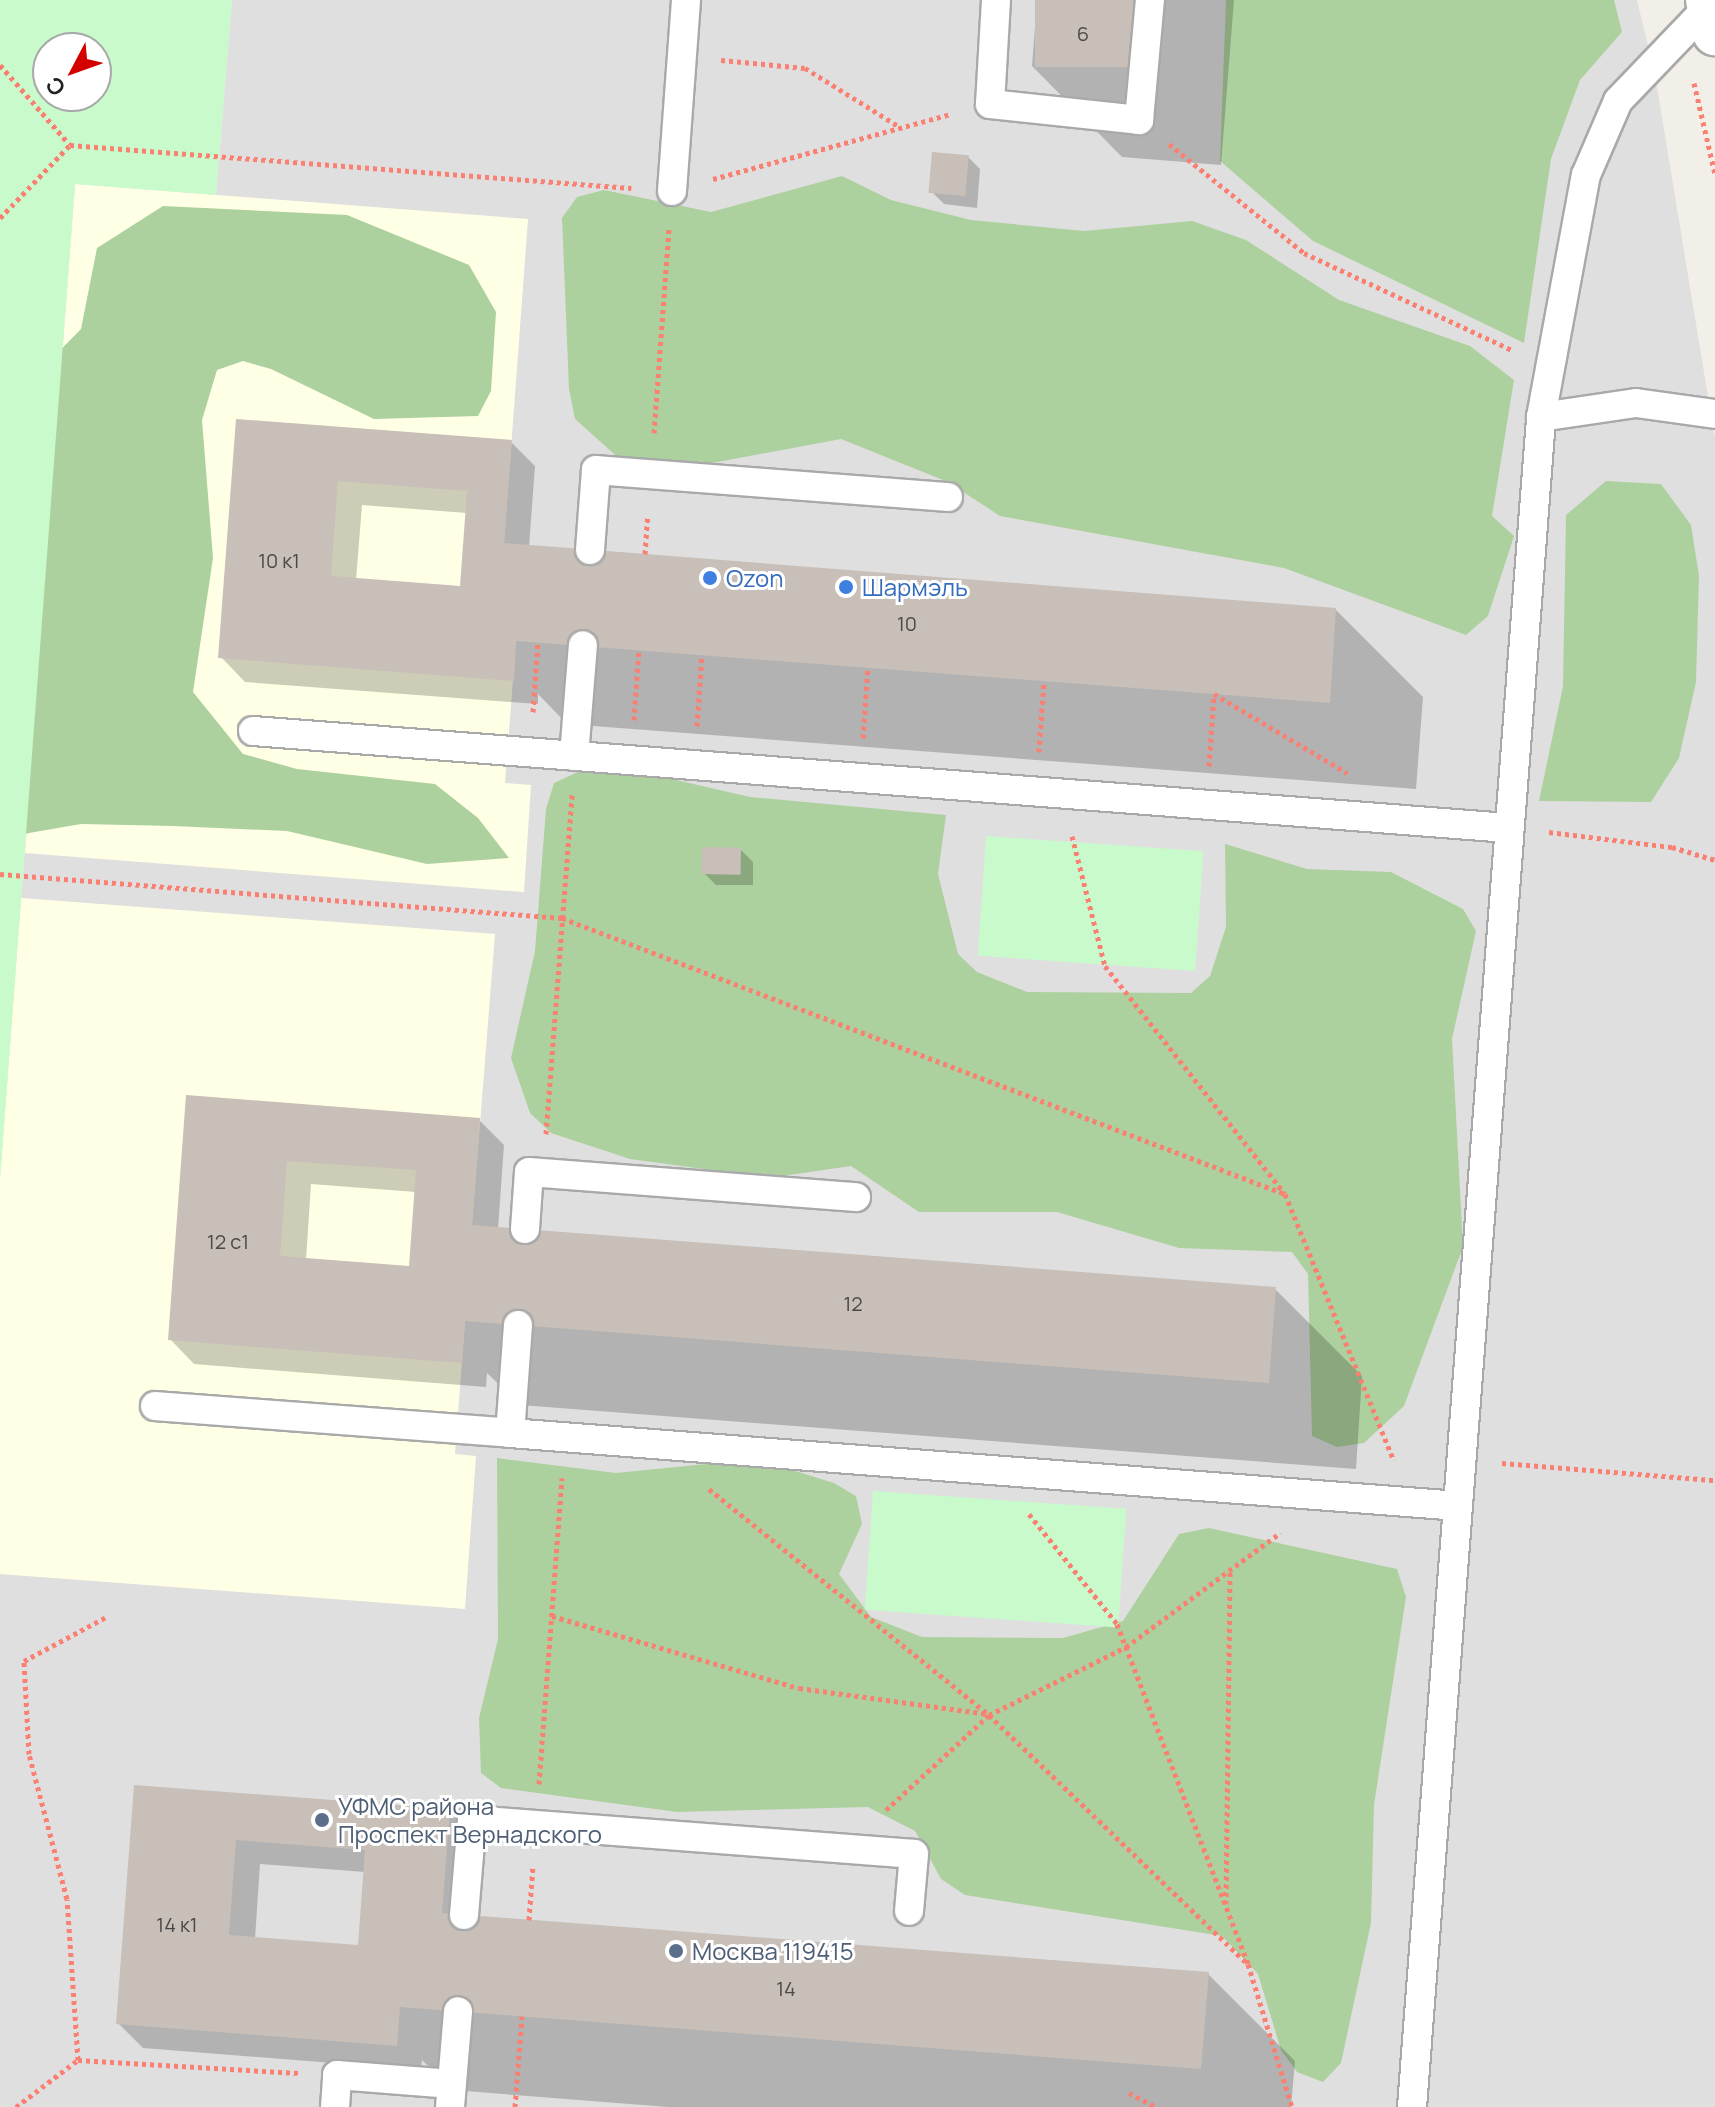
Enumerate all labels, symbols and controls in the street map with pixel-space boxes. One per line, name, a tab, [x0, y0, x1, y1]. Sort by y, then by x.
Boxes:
house number: 6	[1077, 21, 1089, 45]
north arrow	[32, 32, 112, 112]
text: С	[39, 70, 72, 102]
house number: 10 к1	[258, 548, 300, 572]
place label: Ozon	[726, 564, 784, 592]
marker: Ozon	[701, 569, 719, 587]
place label: Шармэль	[862, 573, 968, 601]
marker: Шармэль	[837, 578, 855, 596]
house number: 10	[897, 611, 917, 635]
house number: 12 с1	[207, 1229, 249, 1253]
house number: 12	[843, 1291, 863, 1315]
place label: УФМС района Проспект Вернадского	[338, 1792, 602, 1848]
marker: УФМС района Проспект Вернадского	[313, 1811, 331, 1829]
house number: 14 к1	[156, 1912, 198, 1936]
place label: Москва 119415	[692, 1937, 854, 1965]
marker: Москва 119415	[667, 1942, 685, 1960]
house number: 14	[776, 1976, 796, 2000]

